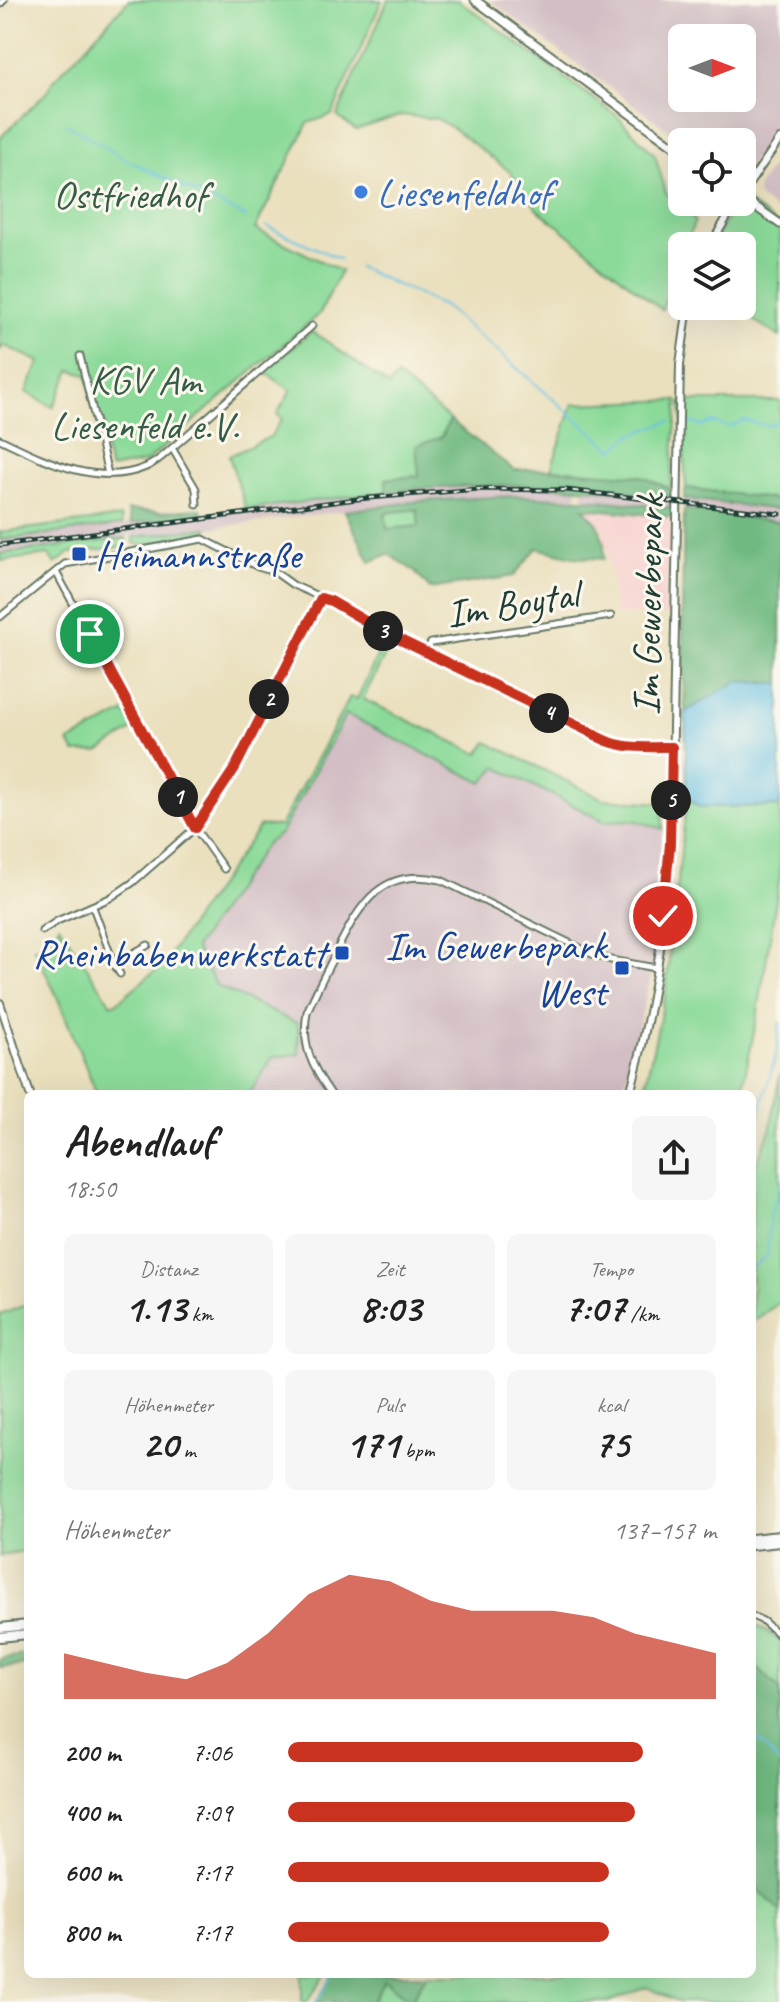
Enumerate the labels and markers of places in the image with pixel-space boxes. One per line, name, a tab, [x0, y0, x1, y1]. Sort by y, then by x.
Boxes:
place label: Liesenfeldhof	[377, 168, 559, 218]
marker: Liesenfeldhof	[352, 183, 370, 201]
place label: Heimannstraße	[95, 530, 303, 580]
marker: Heimannstraße	[70, 545, 88, 563]
pin	[56, 600, 124, 668]
pin: 3	[363, 611, 403, 651]
pin: 2	[249, 679, 289, 719]
pin: 4	[529, 693, 569, 733]
pin: 1	[158, 777, 198, 817]
pin: 5	[651, 780, 691, 820]
pin	[629, 882, 697, 950]
place label: Im Gewerbepark West	[385, 921, 610, 1017]
place label: Rheinbabenwerkstatt	[33, 929, 332, 979]
marker: Rheinbabenwerkstatt	[333, 944, 351, 962]
marker: Im Gewerbepark West	[613, 959, 631, 977]

